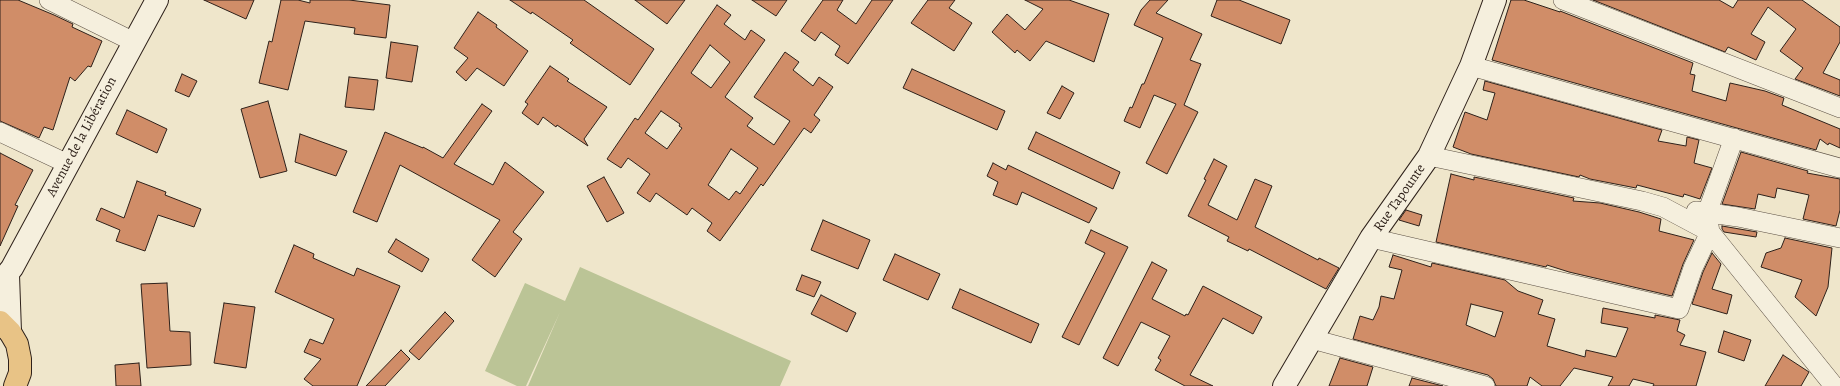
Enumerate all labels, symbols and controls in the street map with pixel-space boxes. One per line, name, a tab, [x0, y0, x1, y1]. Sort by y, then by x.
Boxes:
street label: Avenue de la Libération	[43, 74, 121, 200]
street label: Rue Tapounte	[1371, 161, 1429, 235]

